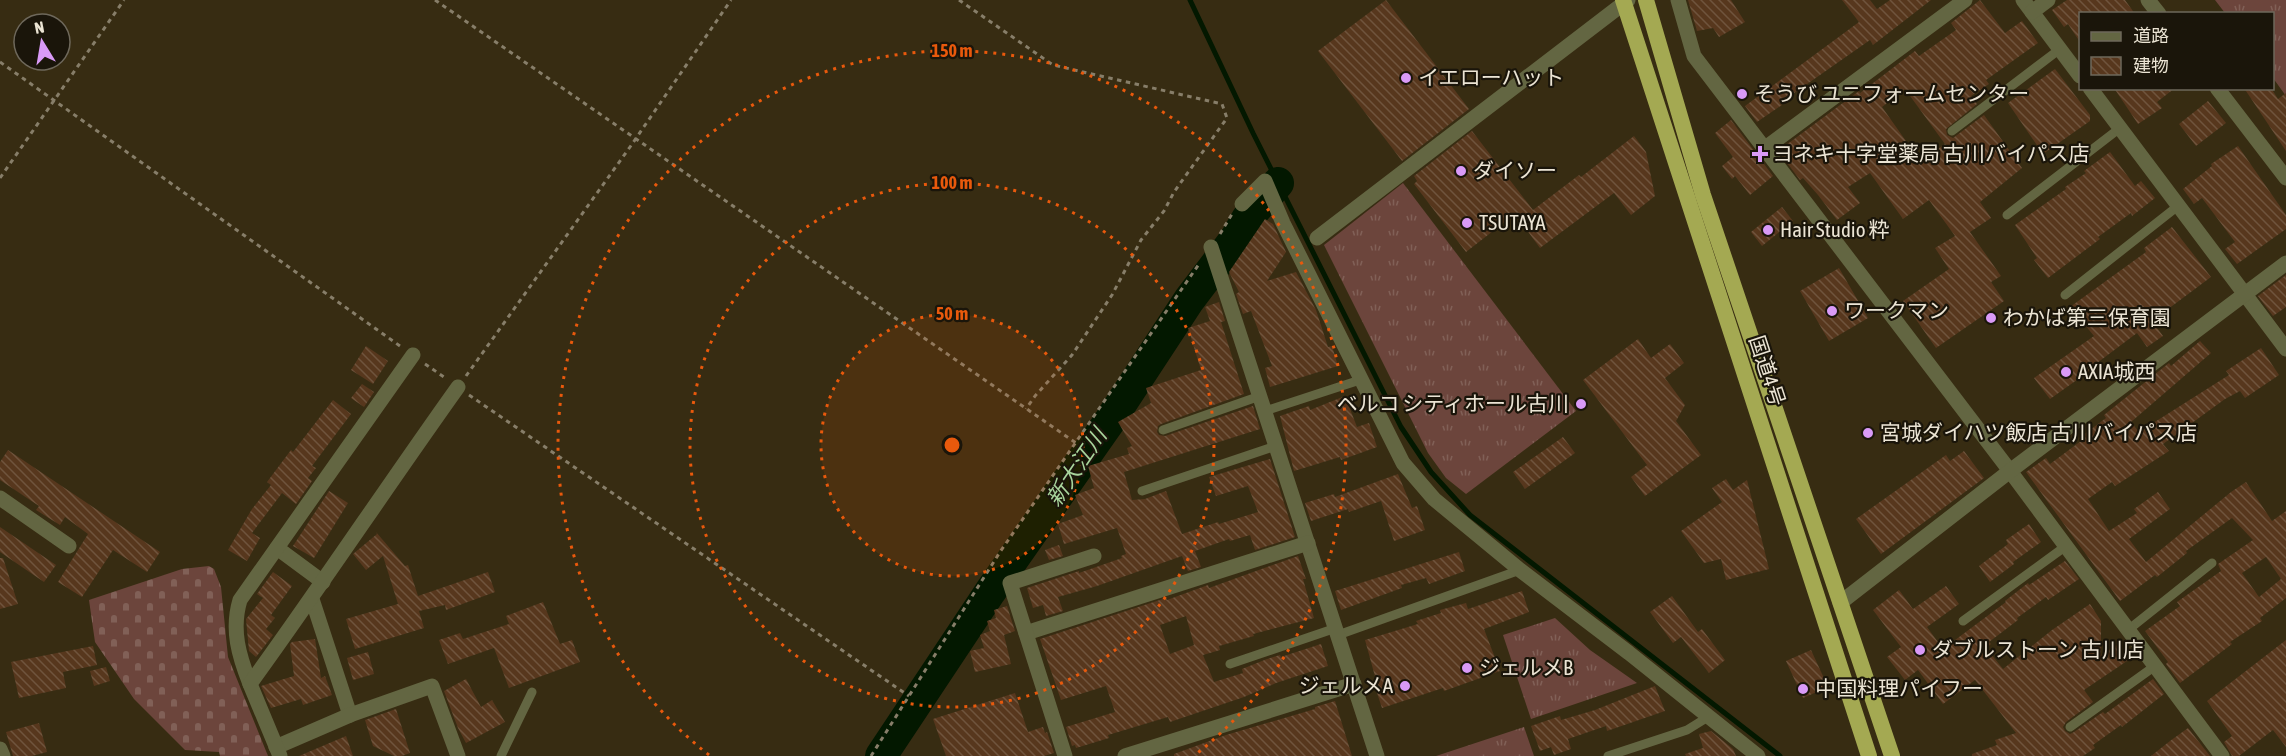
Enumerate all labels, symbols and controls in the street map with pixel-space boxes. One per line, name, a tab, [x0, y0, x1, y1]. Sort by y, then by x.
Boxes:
north arrow	[12, 12, 72, 72]
legend	[2079, 12, 2274, 90]
text: N	[33, 18, 45, 37]
text: 道路	[2133, 25, 2169, 46]
text: 150 m	[932, 40, 972, 61]
text: 建物	[2133, 55, 2169, 76]
place label: イエローハット	[1418, 65, 1564, 89]
marker: イエローハット	[1399, 71, 1413, 85]
place label: そうび ユニフォームセンター	[1754, 81, 2029, 105]
marker: そうび ユニフォームセンター	[1735, 87, 1749, 101]
place label: ヨネキ十字堂薬局 古川バイパス店	[1772, 141, 2089, 165]
marker: ヨネキ十字堂薬局 古川バイパス店	[1753, 147, 1767, 161]
place label: ダイソー	[1473, 158, 1557, 182]
marker: ダイソー	[1454, 164, 1468, 178]
text: 100 m	[932, 172, 972, 193]
place label: TSUTAYA	[1479, 210, 1546, 234]
marker: TSUTAYA	[1460, 216, 1474, 230]
place label: Hair Studio 粋	[1780, 217, 1889, 241]
marker: Hair Studio 粋	[1761, 223, 1775, 237]
place label: ワークマン	[1844, 298, 1949, 322]
text: 50 m	[936, 303, 968, 324]
marker: ワークマン	[1825, 304, 1839, 318]
place label: わかば第三保育園	[2003, 305, 2171, 329]
marker: わかば第三保育園	[1984, 311, 1998, 325]
street label: 国道4号	[1745, 332, 1791, 409]
place label: AXIA城西	[2078, 359, 2155, 383]
marker: AXIA城西	[2059, 365, 2073, 379]
place label: ベルコ シティホール古川	[1337, 391, 1569, 415]
marker: ベルコ シティホール古川	[1574, 397, 1588, 411]
place label: 宮城ダイハツ飯店 古川バイパス店	[1880, 420, 2197, 444]
water label: 新大江川	[1041, 422, 1112, 511]
marker: 宮城ダイハツ飯店 古川バイパス店	[1861, 426, 1875, 440]
centre of rings	[942, 435, 962, 455]
place label: ダブルストーン 古川店	[1932, 637, 2144, 661]
marker: ダブルストーン 古川店	[1913, 643, 1927, 657]
place label: ジェルメB	[1479, 655, 1573, 679]
marker: ジェルメB	[1460, 661, 1474, 675]
place label: ジェルメA	[1299, 673, 1394, 697]
place label: 中国料理パイフー	[1815, 676, 1983, 700]
marker: ジェルメA	[1398, 679, 1412, 693]
marker: 中国料理パイフー	[1796, 682, 1810, 696]

